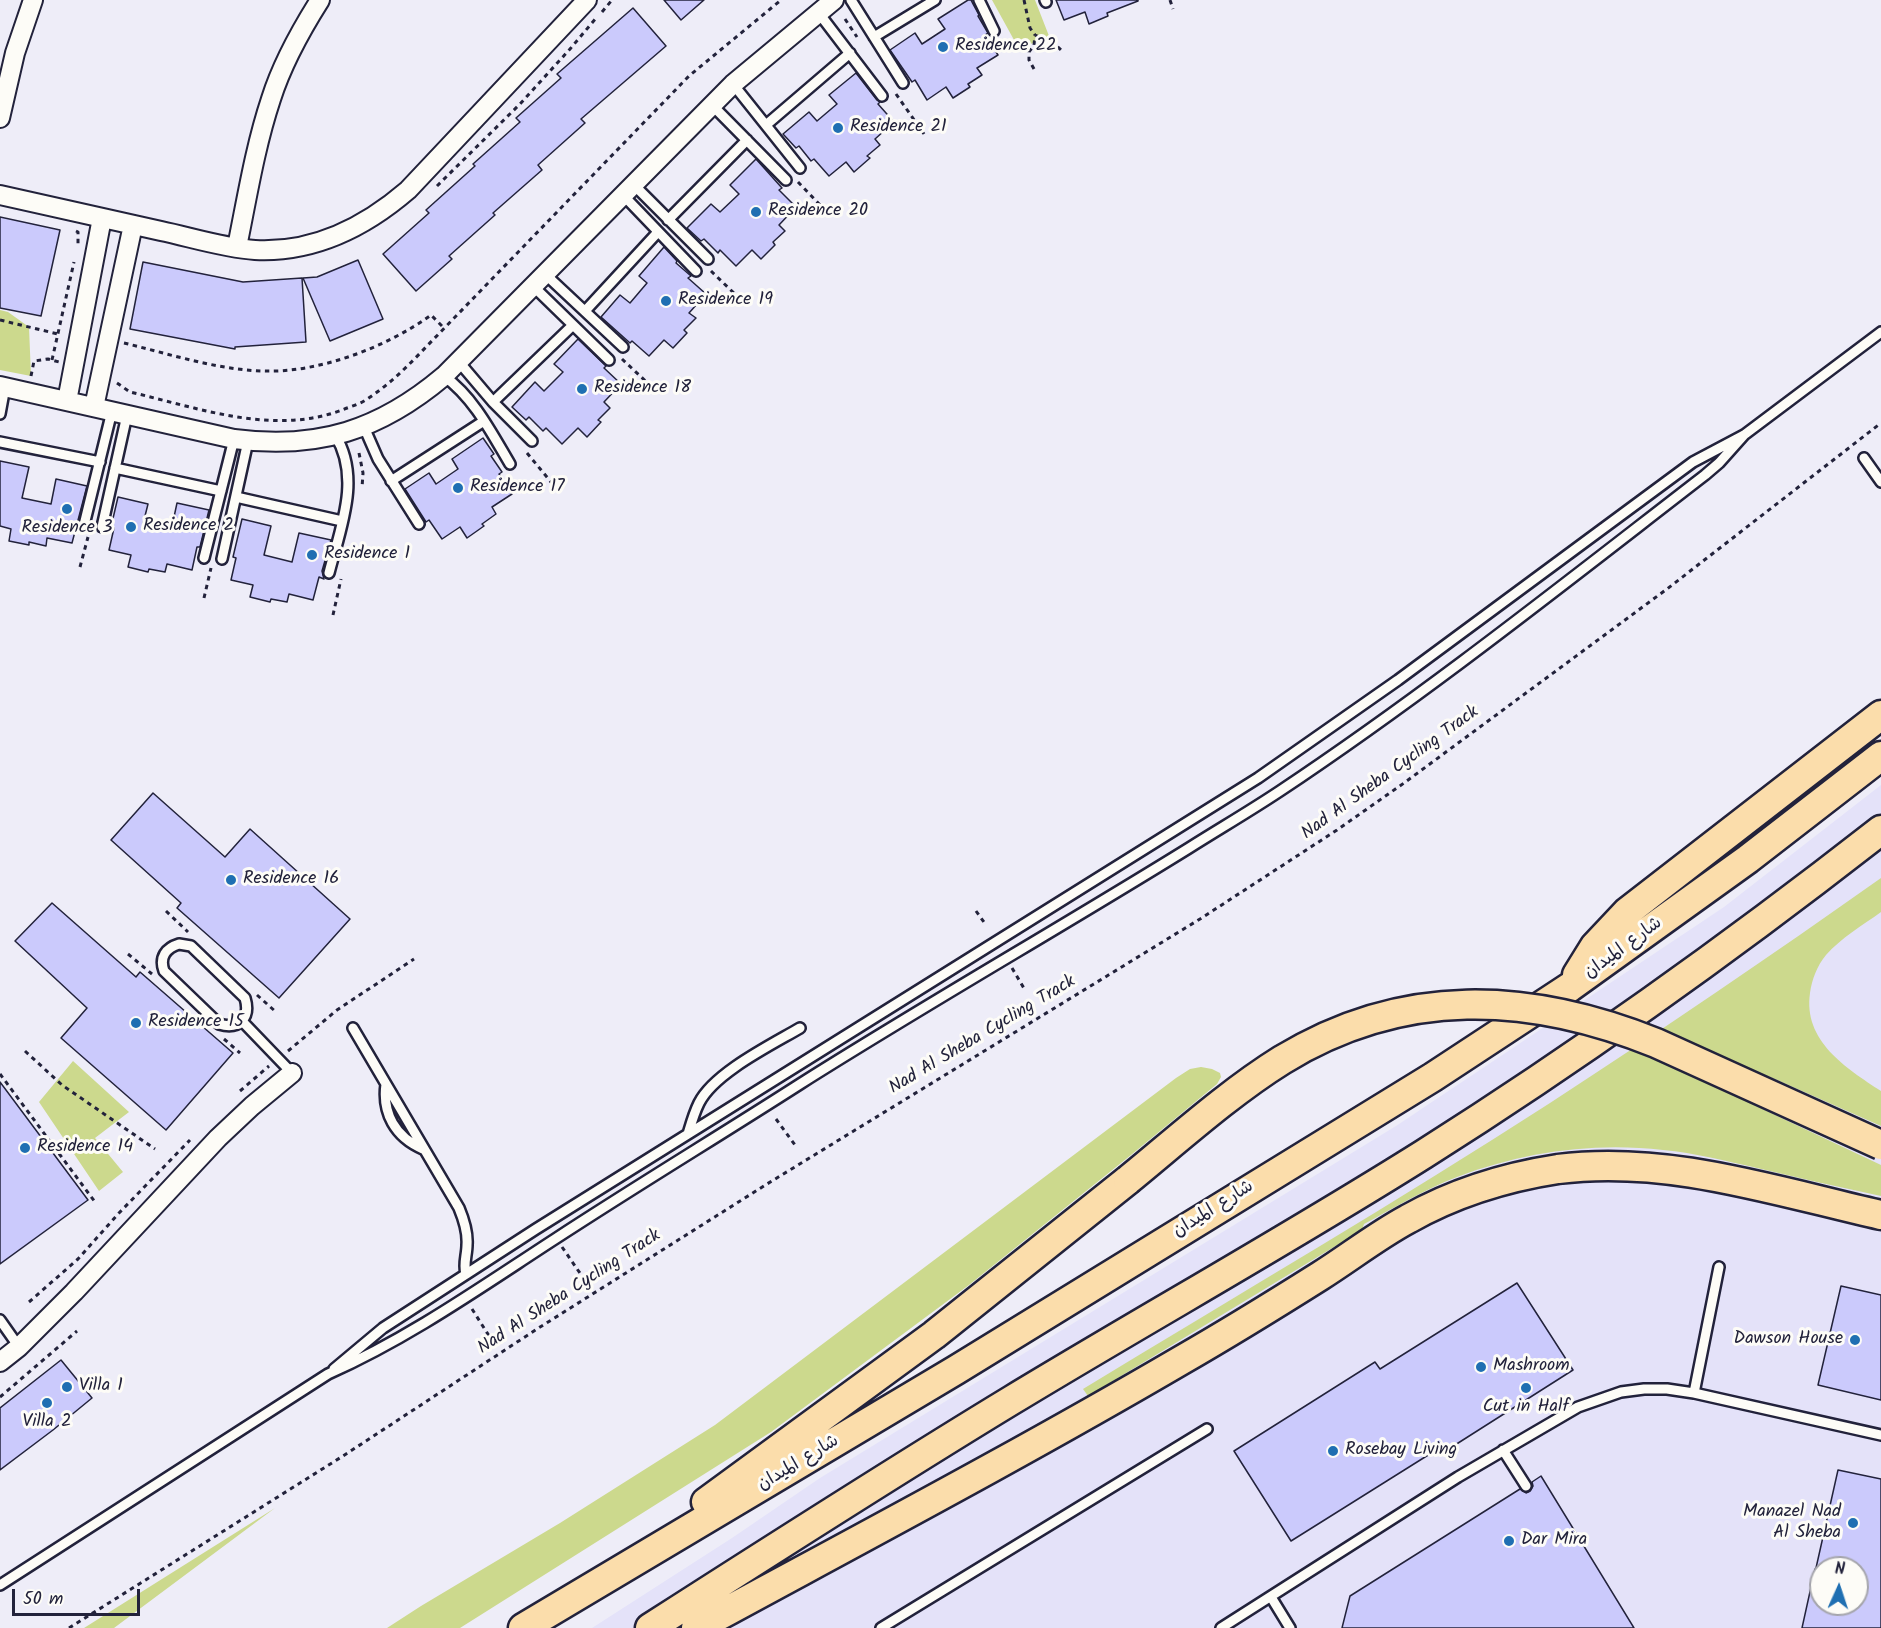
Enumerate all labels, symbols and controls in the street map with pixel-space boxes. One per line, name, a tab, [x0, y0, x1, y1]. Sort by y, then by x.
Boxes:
place label: Residence 22	[955, 36, 1056, 58]
marker: Residence 22	[936, 40, 950, 54]
place label: Residence 21	[850, 117, 947, 139]
marker: Residence 21	[831, 121, 845, 135]
place label: Residence 20	[768, 201, 868, 223]
marker: Residence 20	[749, 205, 763, 219]
place label: Residence 19	[678, 290, 773, 312]
marker: Residence 19	[659, 294, 673, 308]
place label: Residence 18	[594, 378, 691, 400]
marker: Residence 18	[575, 382, 589, 396]
place label: Residence 17	[470, 477, 565, 499]
marker: Residence 17	[451, 481, 465, 495]
marker: Residence 3	[60, 502, 74, 516]
place label: Residence 2	[143, 516, 234, 538]
place label: Residence 3	[22, 518, 112, 540]
marker: Residence 2	[124, 520, 138, 534]
place label: Residence 1	[324, 544, 410, 566]
marker: Residence 1	[305, 548, 319, 562]
street label: Nad Al Sheba Cycling Track	[1298, 702, 1484, 846]
place label: Residence 16	[243, 869, 339, 891]
marker: Residence 16	[224, 873, 238, 887]
street label: شارع الميدان	[1581, 914, 1667, 984]
street label: Nad Al Sheba Cycling Track	[886, 972, 1080, 1100]
place label: Residence 15	[148, 1012, 244, 1034]
marker: Residence 15	[129, 1016, 143, 1030]
place label: Residence 14	[37, 1137, 133, 1159]
marker: Residence 14	[18, 1141, 32, 1155]
street label: شارع الميدان	[1170, 1177, 1258, 1243]
street label: Nad Al Sheba Cycling Track	[475, 1226, 665, 1360]
place label: Dawson House	[1734, 1329, 1843, 1351]
marker: Dawson House	[1848, 1333, 1862, 1347]
place label: Mashroom	[1493, 1356, 1570, 1378]
marker: Mashroom	[1474, 1360, 1488, 1374]
place label: Villa 1	[79, 1376, 123, 1398]
marker: Villa 1	[60, 1380, 74, 1394]
marker: Cut in Half	[1519, 1381, 1533, 1395]
marker: Villa 2	[40, 1396, 54, 1410]
place label: Cut in Half	[1483, 1397, 1569, 1419]
place label: Villa 2	[23, 1412, 71, 1434]
street label: شارع الميدان	[754, 1431, 844, 1497]
place label: Rosebay Living	[1345, 1440, 1457, 1462]
marker: Rosebay Living	[1326, 1444, 1340, 1458]
place label: Manazel Nad Al Sheba	[1743, 1502, 1841, 1544]
marker: Manazel Nad Al Sheba	[1846, 1516, 1860, 1530]
place label: Dar Mira	[1521, 1530, 1587, 1552]
marker: Dar Mira	[1502, 1534, 1516, 1548]
north arrow	[1809, 1556, 1869, 1616]
text: N	[1834, 1557, 1846, 1582]
scale bar	[15, 1577, 142, 1615]
text: 50 m	[23, 1585, 63, 1614]

